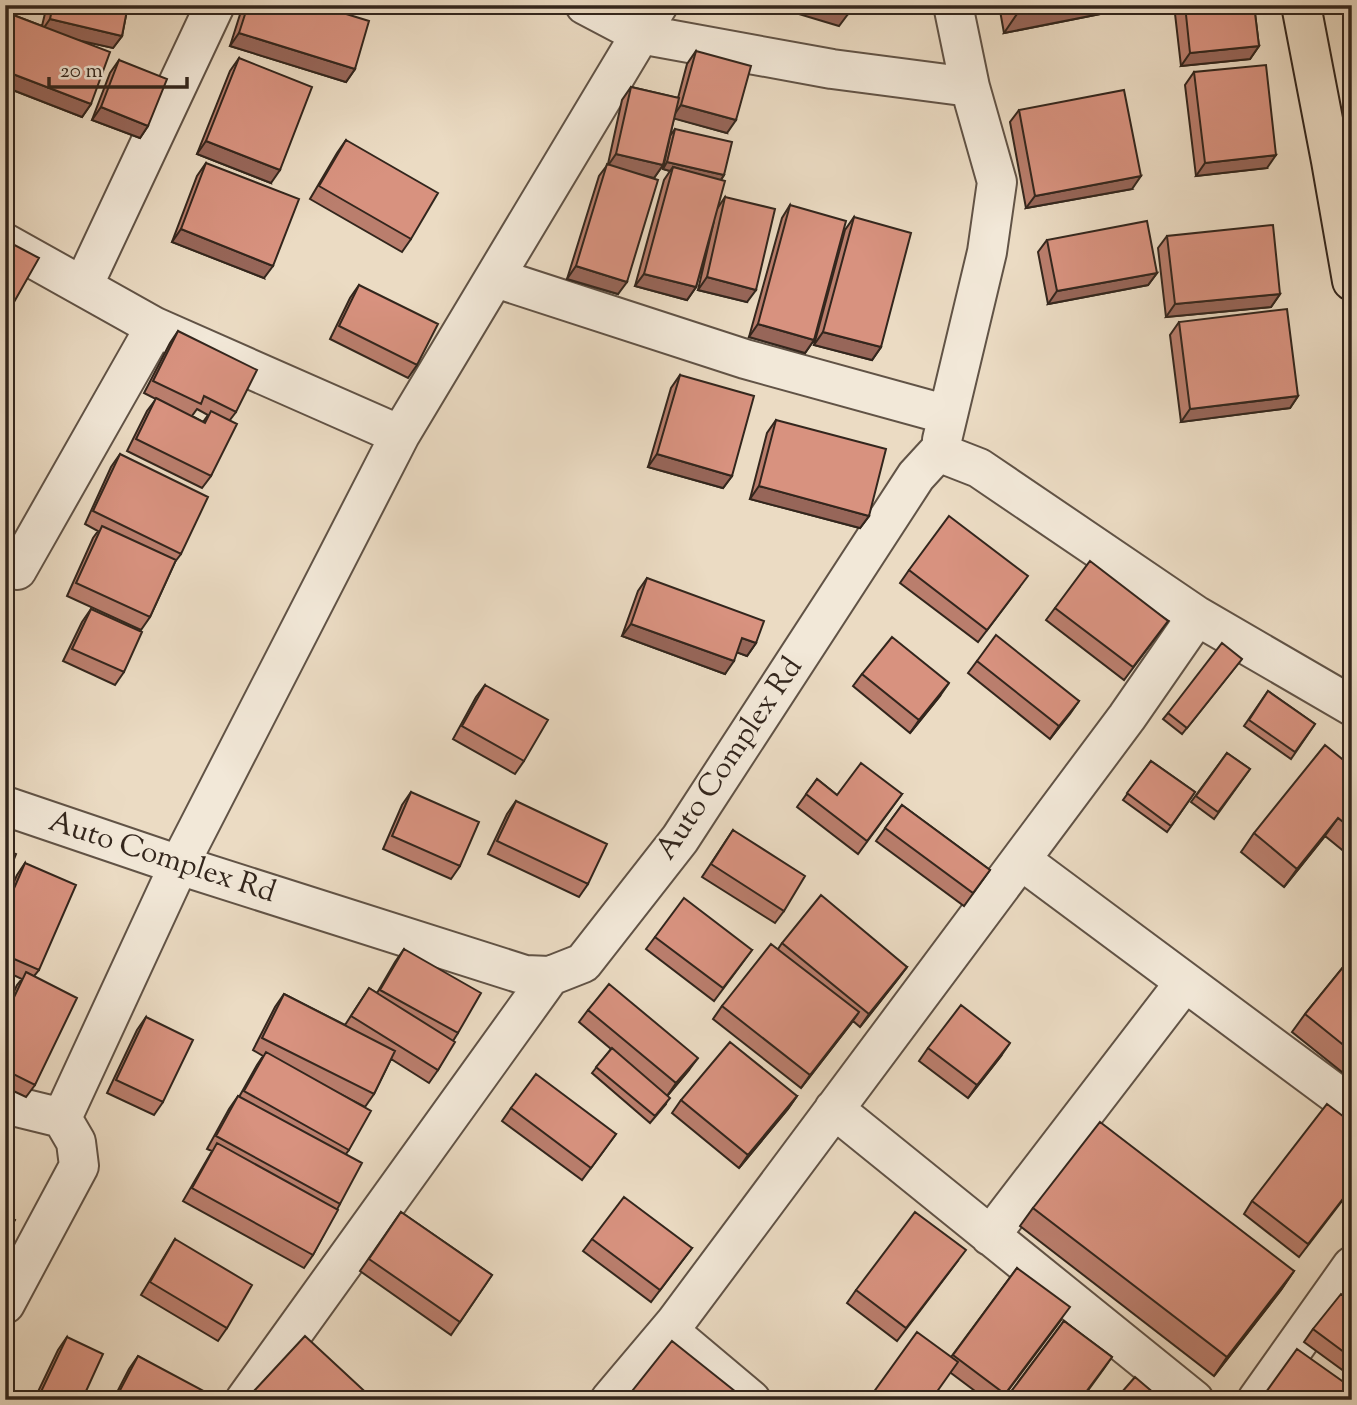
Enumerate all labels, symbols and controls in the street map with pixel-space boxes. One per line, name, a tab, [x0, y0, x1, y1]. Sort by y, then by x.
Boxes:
scale bar	[49, 46, 187, 90]
text: 20 m	[60, 57, 103, 87]
street label: Auto Complex Rd	[646, 649, 814, 869]
street label: Auto Complex Rd	[43, 801, 281, 915]

